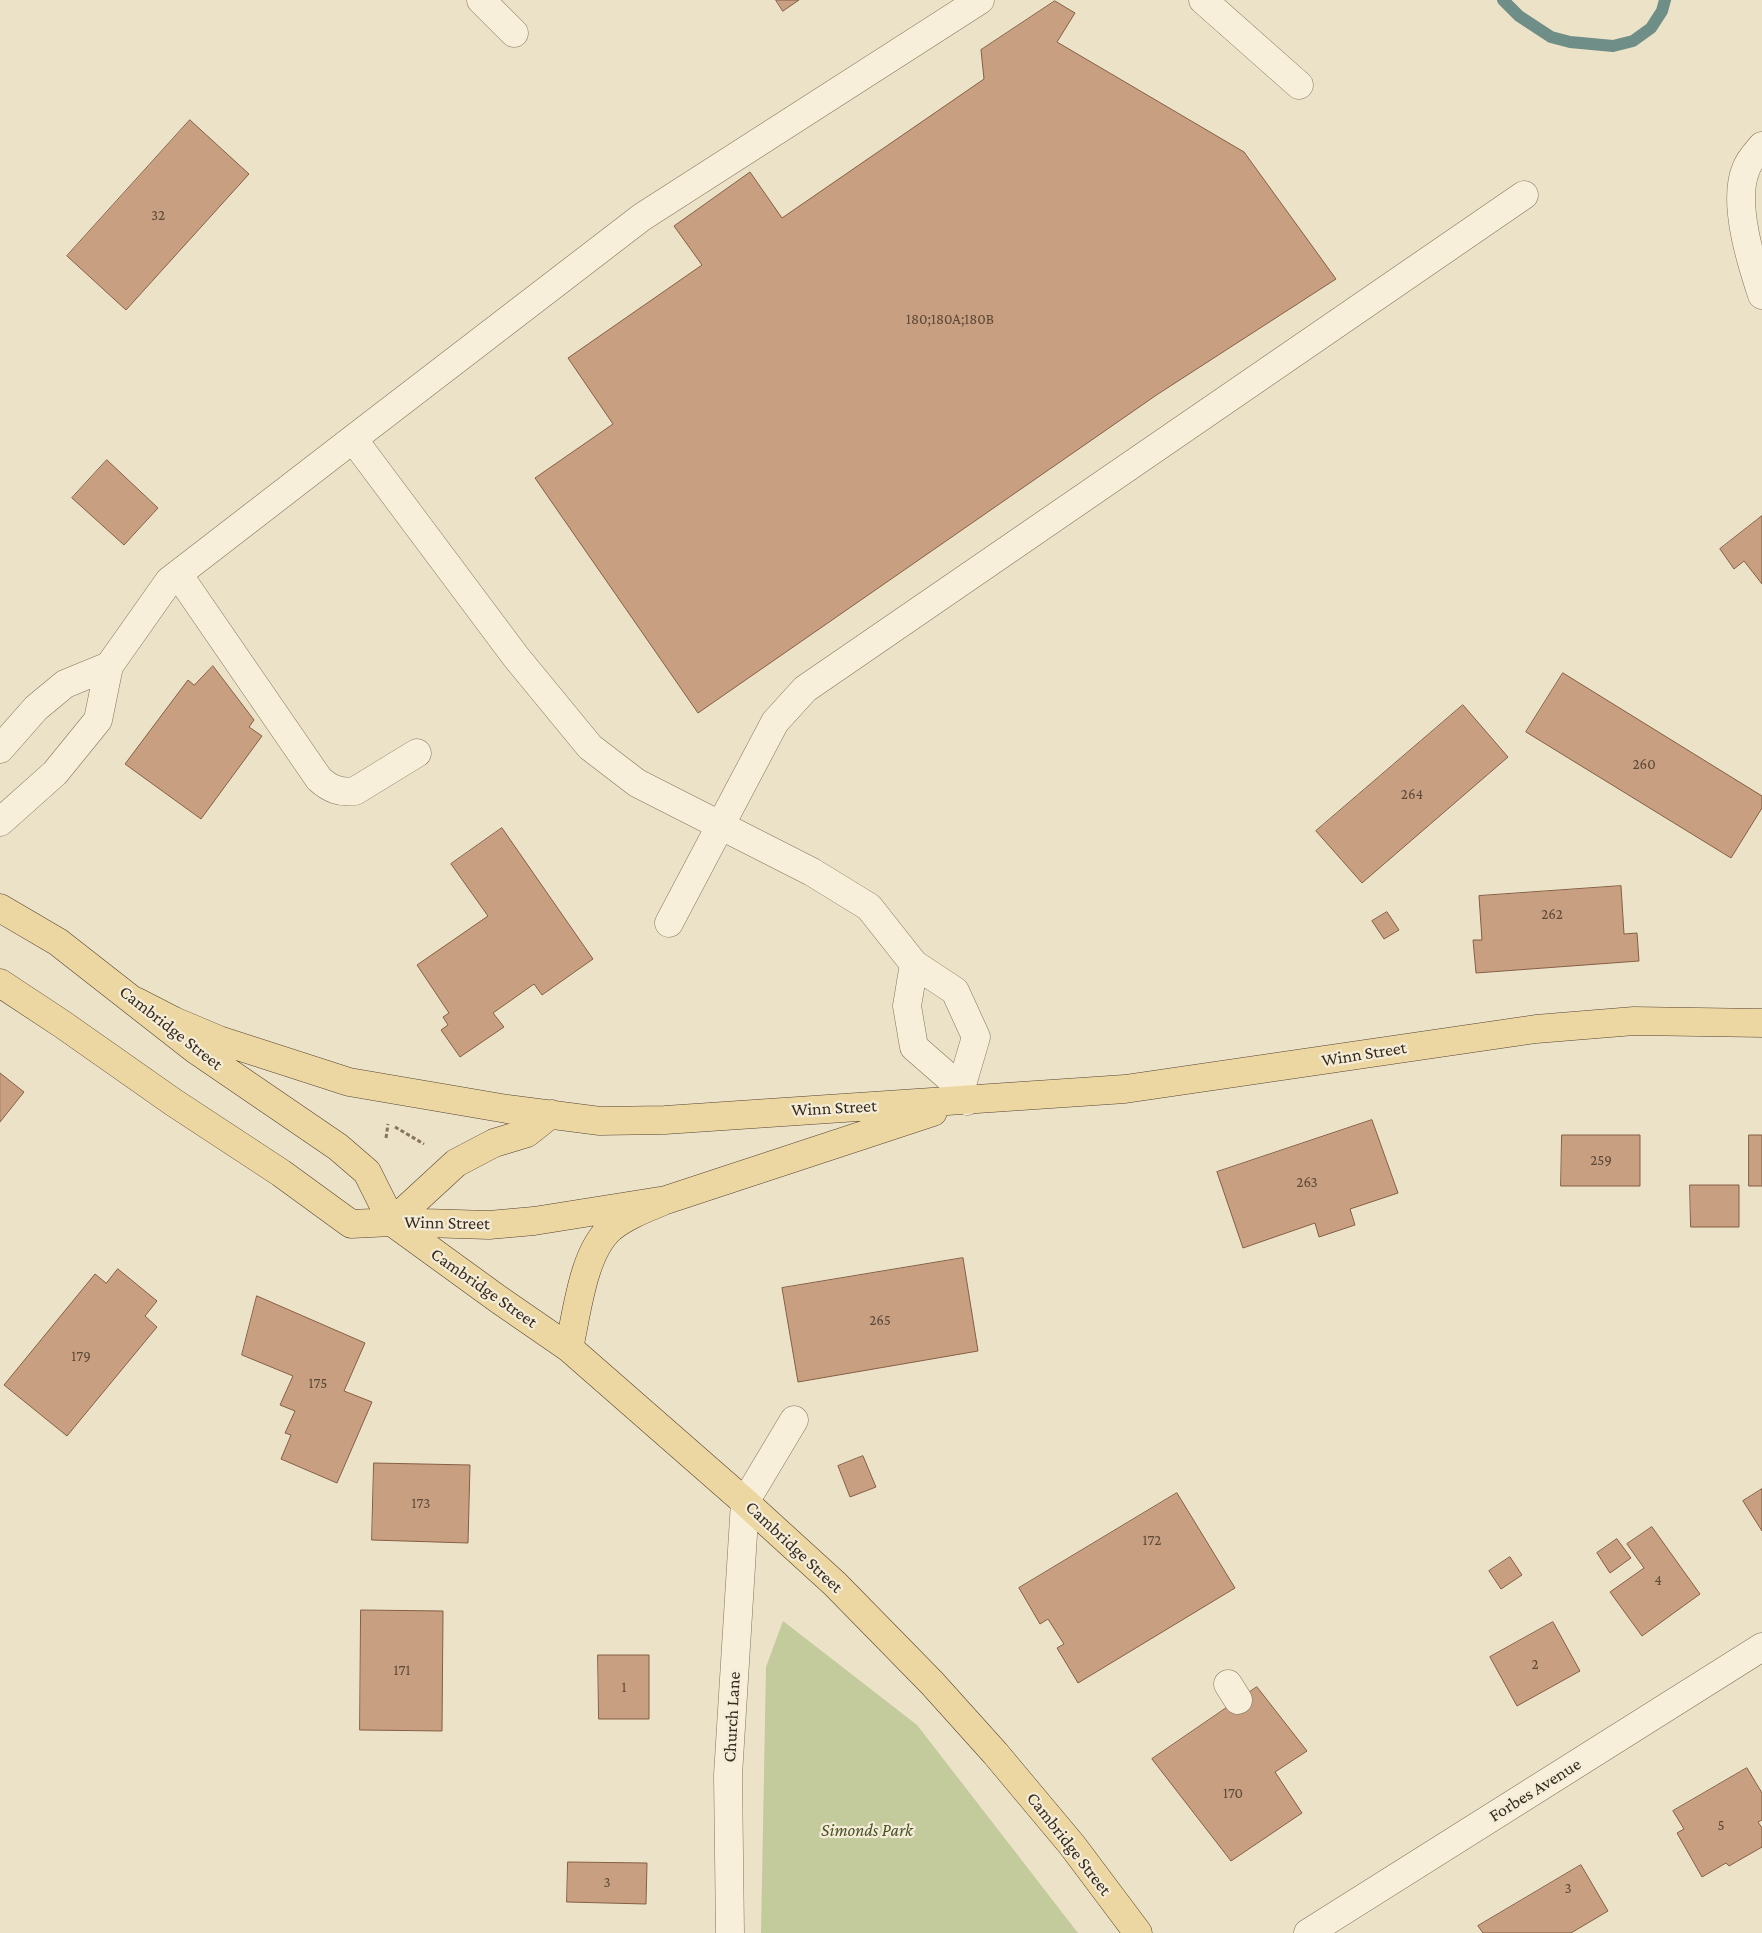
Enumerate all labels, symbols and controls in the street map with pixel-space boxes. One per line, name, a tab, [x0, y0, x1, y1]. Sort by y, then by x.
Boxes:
house number: 32	[151, 206, 165, 224]
house number: 180;180A;180B	[906, 310, 994, 328]
house number: 260	[1632, 755, 1656, 773]
house number: 264	[1401, 785, 1423, 803]
house number: 262	[1541, 905, 1563, 923]
street label: Cambridge Street	[115, 981, 227, 1075]
street label: Winn Street	[1320, 1037, 1408, 1071]
street label: Winn Street	[791, 1095, 877, 1121]
house number: 259	[1590, 1151, 1612, 1169]
house number: 263	[1296, 1173, 1318, 1191]
street label: Winn Street	[404, 1211, 490, 1235]
street label: Cambridge Street	[427, 1243, 541, 1333]
house number: 265	[869, 1311, 891, 1329]
house number: 179	[71, 1347, 91, 1365]
house number: 175	[309, 1374, 327, 1392]
house number: 173	[412, 1494, 430, 1512]
street label: Cambridge Street	[741, 1496, 847, 1598]
house number: 172	[1142, 1531, 1162, 1549]
house number: 4	[1654, 1571, 1662, 1589]
house number: 2	[1531, 1655, 1539, 1673]
house number: 171	[394, 1661, 410, 1679]
street label: Church Lane	[719, 1671, 745, 1763]
house number: 1	[622, 1678, 626, 1696]
street label: Forbes Avenue	[1485, 1753, 1585, 1827]
house number: 170	[1223, 1784, 1243, 1802]
street label: Cambridge Street	[1022, 1788, 1116, 1900]
house number: 5	[1717, 1816, 1725, 1834]
park label: Simonds Park	[821, 1819, 913, 1841]
house number: 3	[603, 1873, 611, 1891]
house number: 3	[1564, 1879, 1572, 1897]

